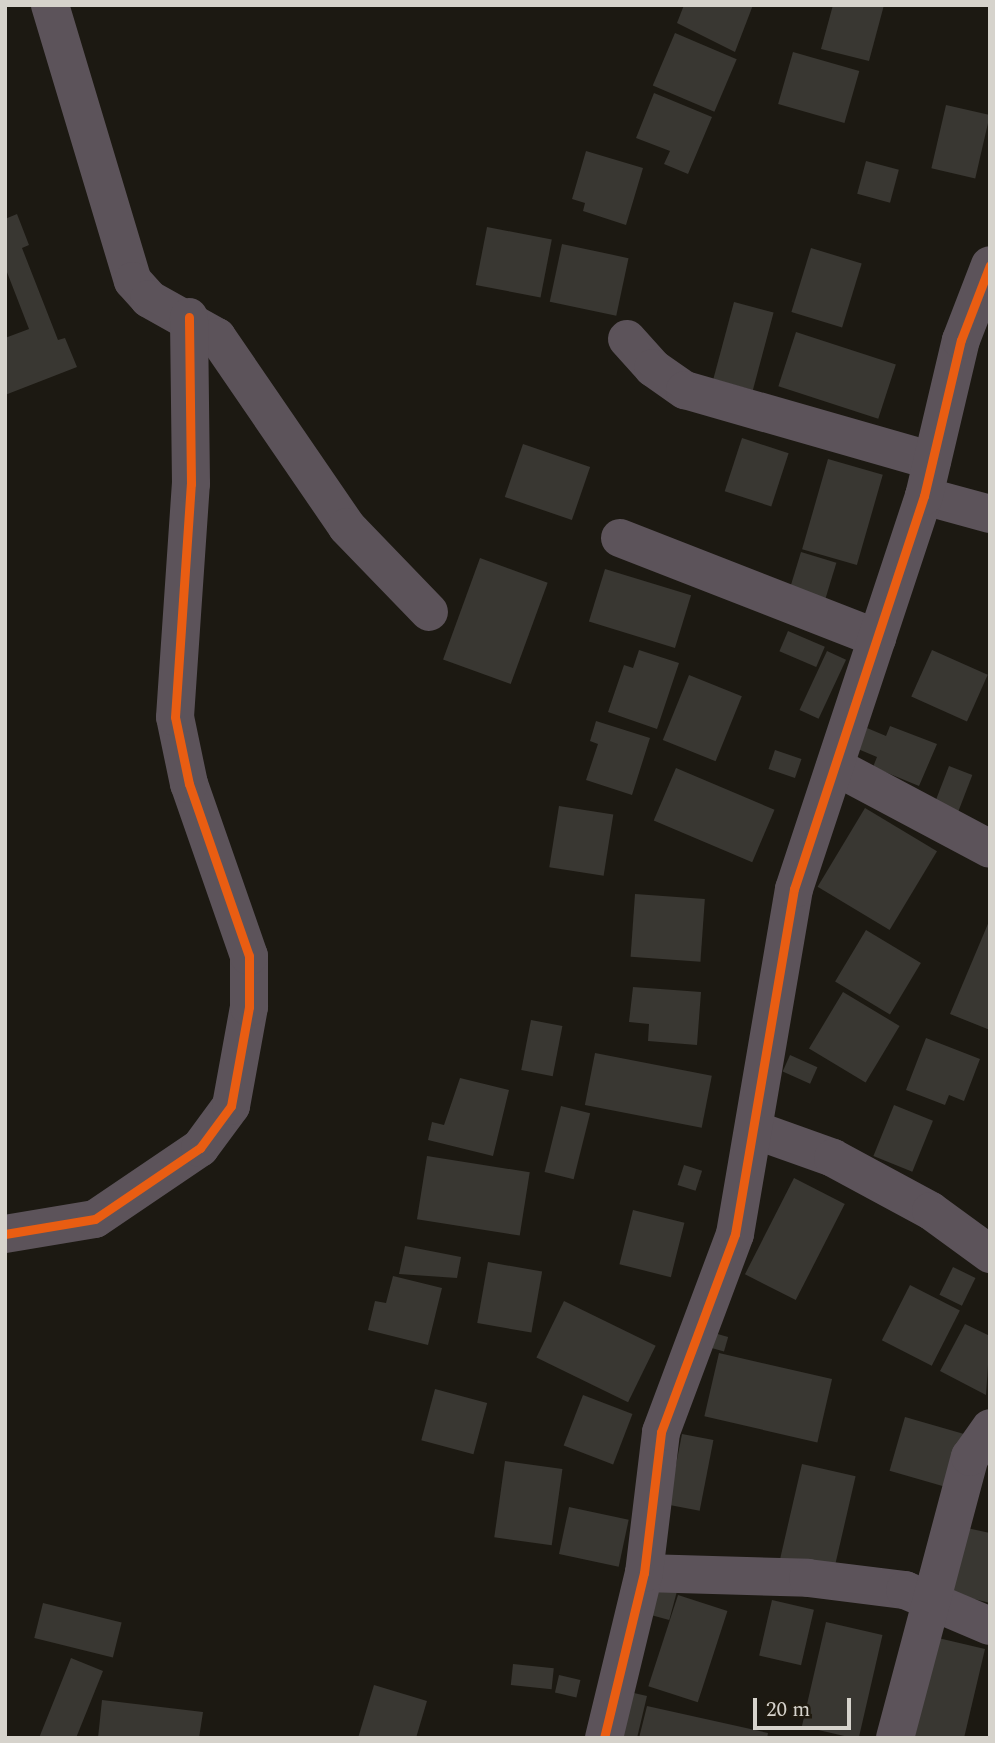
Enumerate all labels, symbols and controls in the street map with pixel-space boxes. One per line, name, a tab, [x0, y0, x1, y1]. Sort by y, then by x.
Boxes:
scale bar	[757, 1684, 855, 1728]
text: 20 m	[766, 1694, 810, 1726]

